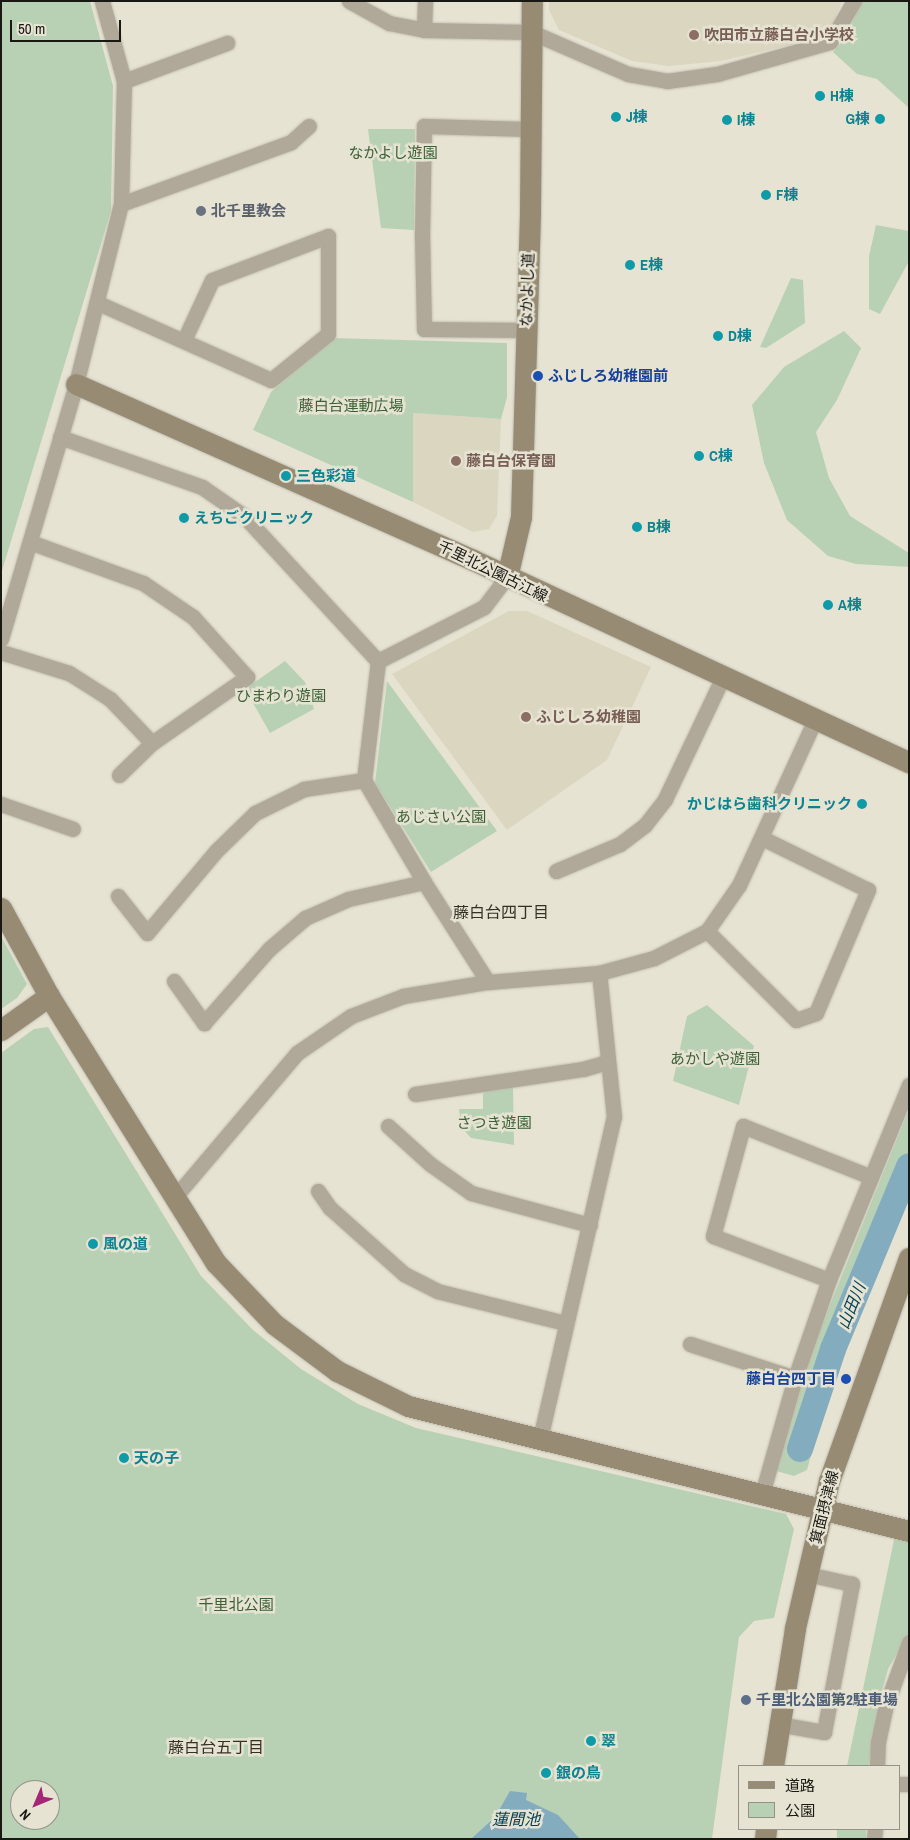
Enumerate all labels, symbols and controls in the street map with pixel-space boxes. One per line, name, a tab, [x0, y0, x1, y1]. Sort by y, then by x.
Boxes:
scale bar	[12, 10, 124, 42]
text: 50 m	[18, 18, 45, 39]
place label: 吹田市立藤白台小学校	[704, 26, 854, 44]
marker: 吹田市立藤白台小学校	[688, 29, 700, 41]
place label: H棟	[830, 87, 854, 105]
marker: H棟	[814, 90, 826, 102]
place label: J棟	[626, 108, 648, 126]
place label: G棟	[845, 110, 870, 128]
marker: J棟	[610, 111, 622, 123]
place label: I棟	[737, 111, 755, 129]
marker: G棟	[874, 113, 886, 125]
marker: I棟	[721, 114, 733, 126]
park label: なかよし遊園	[348, 144, 438, 162]
place label: F棟	[776, 186, 799, 204]
marker: F棟	[760, 189, 772, 201]
place label: 北千里教会	[211, 202, 286, 220]
marker: 北千里教会	[195, 205, 207, 217]
street label: なかよし道	[517, 252, 537, 328]
place label: E棟	[640, 256, 663, 274]
marker: E棟	[624, 259, 636, 271]
place label: D棟	[728, 327, 752, 345]
marker: D棟	[712, 330, 724, 342]
place label: ふじしろ幼稚園前	[548, 367, 668, 385]
marker: ふじしろ幼稚園前	[532, 370, 544, 382]
park label: 藤白台運動広場	[299, 397, 403, 415]
place label: C棟	[709, 447, 733, 465]
marker: C棟	[693, 450, 705, 462]
place label: 藤白台保育園	[466, 452, 556, 470]
marker: 藤白台保育園	[450, 455, 462, 467]
place label: 三色彩道	[296, 467, 356, 485]
marker: 三色彩道	[280, 470, 292, 482]
place label: えちごクリニック	[194, 509, 314, 527]
marker: えちごクリニック	[178, 512, 190, 524]
place label: B棟	[647, 518, 671, 536]
marker: B棟	[631, 521, 643, 533]
street label: 千里北公園古江線	[435, 537, 551, 605]
place label: A棟	[838, 596, 862, 614]
marker: A棟	[822, 599, 834, 611]
park label: ひまわり遊園	[236, 687, 326, 705]
place label: ふじしろ幼稚園	[536, 708, 641, 726]
marker: ふじしろ幼稚園	[520, 711, 532, 723]
place label: かじはら歯科クリニック	[687, 795, 852, 813]
marker: かじはら歯科クリニック	[856, 798, 868, 810]
park label: あじさい公園	[396, 808, 486, 826]
district label: 藤白台四丁目	[453, 902, 549, 922]
park label: あかしや遊園	[670, 1050, 760, 1068]
park label: さつき遊園	[457, 1114, 531, 1132]
place label: 風の道	[103, 1235, 148, 1253]
marker: 風の道	[87, 1238, 99, 1250]
water label: 山田川	[833, 1280, 869, 1332]
place label: 藤白台四丁目	[746, 1370, 836, 1388]
marker: 藤白台四丁目	[840, 1373, 852, 1385]
place label: 天の子	[134, 1449, 179, 1467]
marker: 天の子	[118, 1452, 130, 1464]
street label: 箕面摂津線	[806, 1468, 842, 1546]
park label: 千里北公園	[199, 1596, 273, 1614]
place label: 千里北公園第2駐車場	[756, 1691, 898, 1709]
marker: 千里北公園第2駐車場	[740, 1694, 752, 1706]
place label: 翠	[601, 1732, 616, 1750]
marker: 翠	[585, 1735, 597, 1747]
district label: 藤白台五丁目	[168, 1737, 264, 1757]
place label: 銀の鳥	[556, 1764, 601, 1782]
legend	[738, 1765, 900, 1830]
marker: 銀の鳥	[540, 1767, 552, 1779]
text: 道路	[785, 1775, 815, 1796]
north arrow	[10, 1780, 60, 1830]
text: 公園	[785, 1800, 815, 1821]
text: N	[16, 1806, 34, 1824]
water label: 蓮間池	[492, 1809, 540, 1829]

